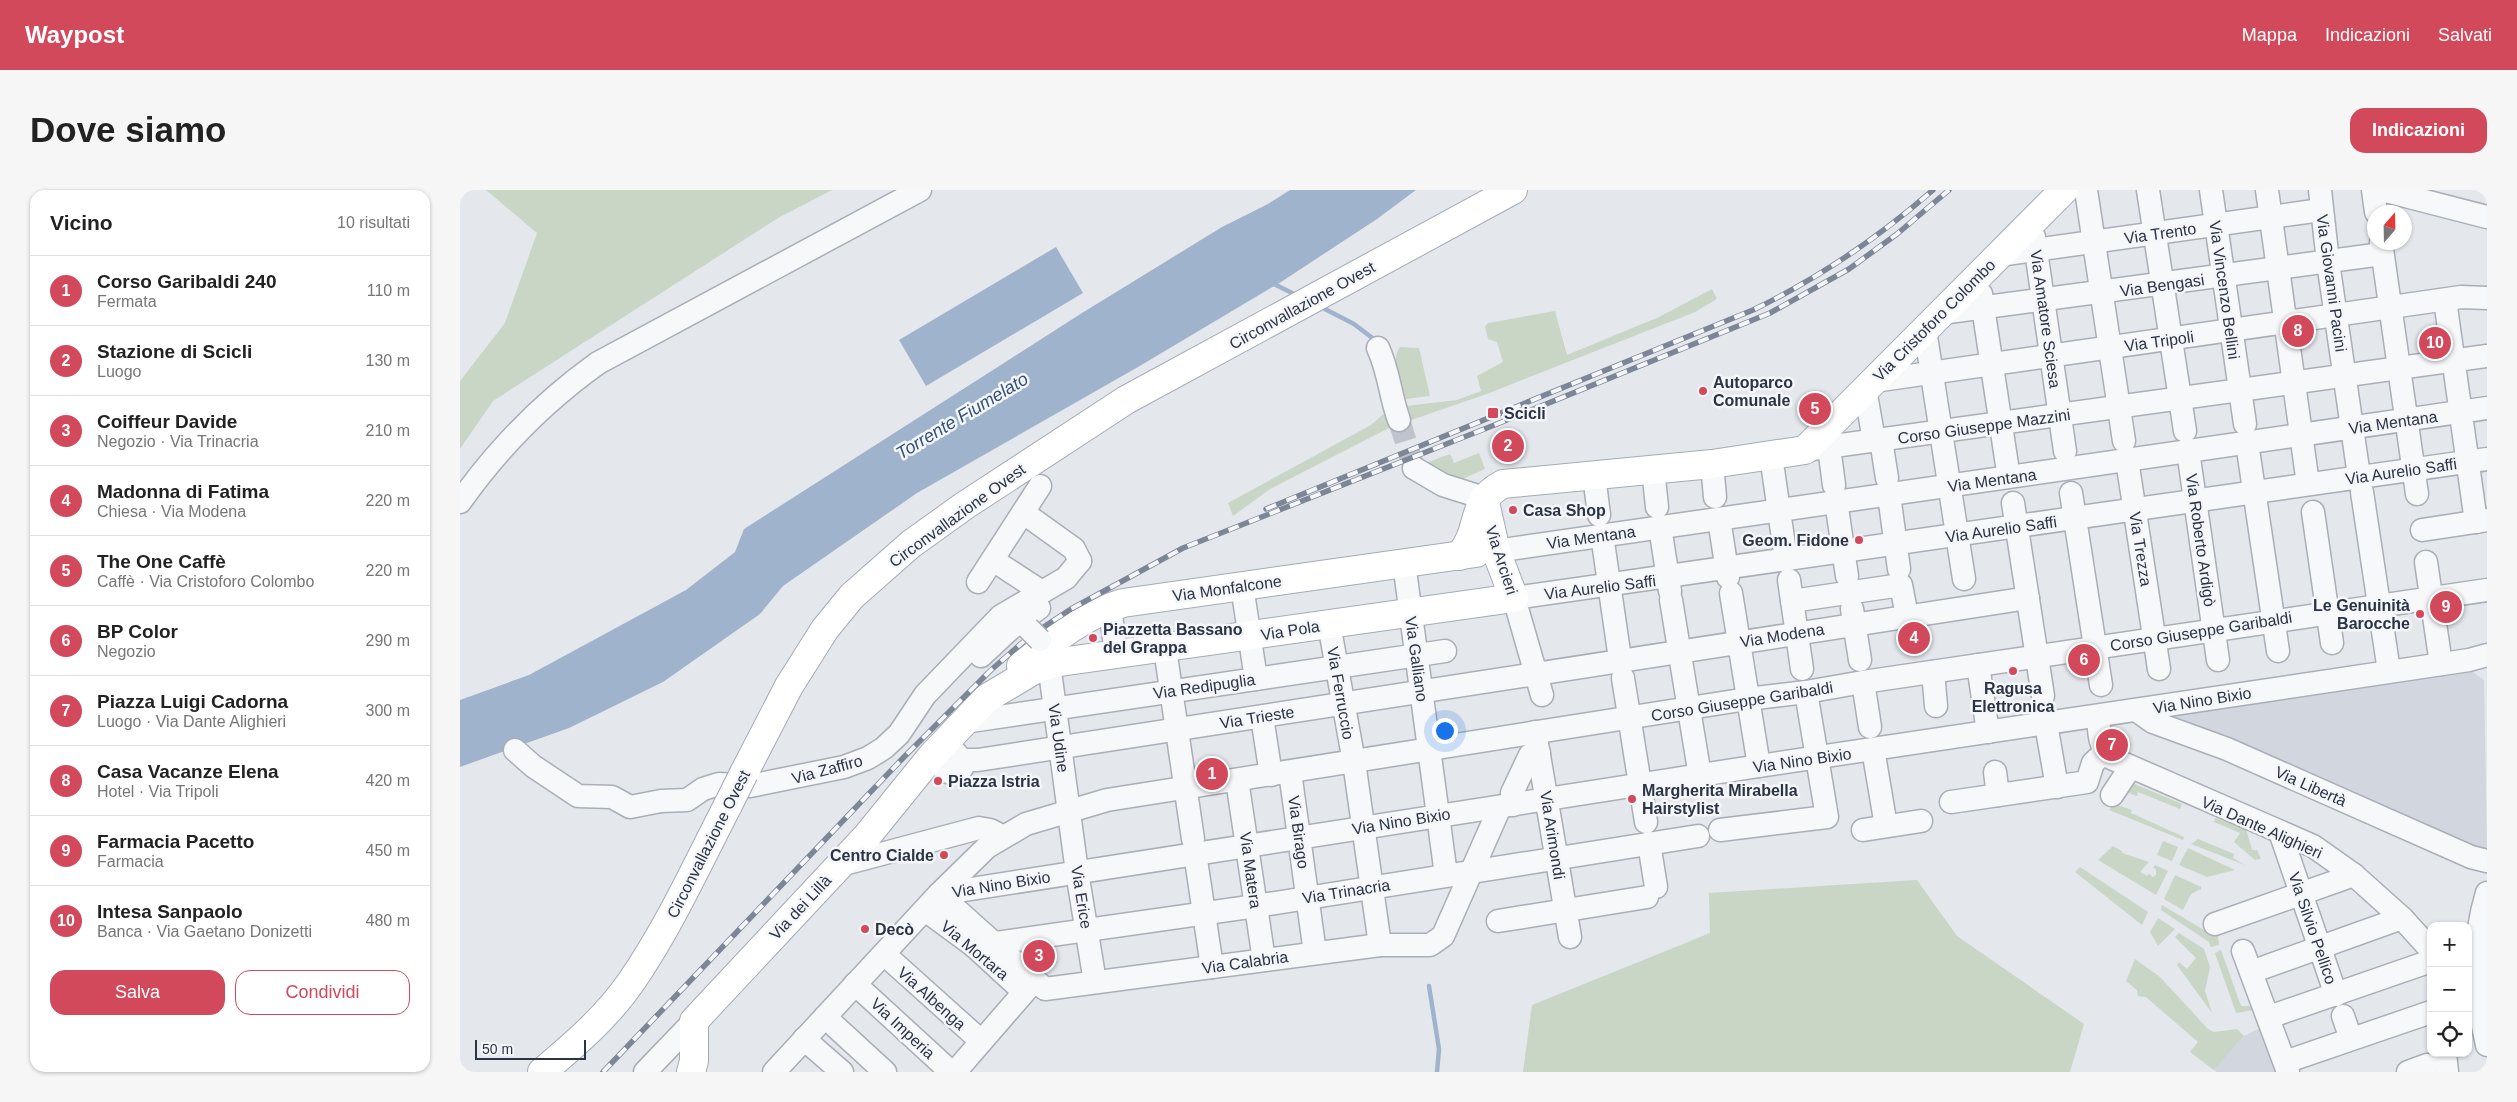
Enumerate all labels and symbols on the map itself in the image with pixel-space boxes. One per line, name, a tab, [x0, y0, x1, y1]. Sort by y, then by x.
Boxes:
north arrow	[2367, 205, 2412, 250]
street label: Via Giovanni Pacini	[2313, 213, 2350, 353]
street label: Via Trento	[2123, 220, 2197, 247]
street label: Via Vincenzo Bellini	[2206, 220, 2243, 361]
street label: Via Amatore Sciesa	[2027, 249, 2064, 389]
street label: Via Cristoforo Colombo	[1870, 256, 1999, 385]
street label: Circonvallazione Ovest	[1227, 258, 1378, 353]
street label: Via Bengasi	[2119, 271, 2205, 300]
pin: 8	[2282, 312, 2314, 350]
pin: 10	[2419, 324, 2451, 362]
street label: Via Tripoli	[2123, 328, 2195, 355]
water label: Torrente Fiumelato	[892, 369, 1032, 463]
place label: Autoparco Comunale	[1713, 374, 1793, 409]
marker: Autoparco Comunale	[1697, 385, 1709, 397]
pin: 5	[1799, 390, 1831, 428]
place label: Scicli	[1504, 405, 1546, 422]
marker: Scicli	[1486, 406, 1500, 420]
street label: Corso Giuseppe Mazzini	[1897, 406, 2072, 447]
street label: Via Mentana	[2348, 408, 2439, 437]
pin: 2	[1492, 427, 1524, 465]
street label: Via Aurelio Saffi	[2344, 455, 2458, 488]
street label: Circonvallazione Ovest	[886, 460, 1029, 570]
street label: Via Mentana	[1947, 466, 2038, 495]
street label: Via Roberto Ardigò	[2183, 473, 2218, 608]
place label: Casa Shop	[1523, 502, 1606, 519]
marker: Casa Shop	[1507, 504, 1519, 516]
street label: Via Trezza	[2126, 511, 2155, 588]
street label: Via Aurelio Saffi	[1944, 513, 2058, 546]
street label: Via Arcieri	[1482, 523, 1521, 597]
street label: Via Mentana	[1546, 523, 1637, 552]
place label: Geom. Fidone	[1742, 532, 1849, 549]
marker: Geom. Fidone	[1853, 534, 1865, 546]
street label: Via Monfalcone	[1171, 572, 1283, 605]
street label: Via Aurelio Saffi	[1543, 572, 1657, 603]
pin: 9	[2430, 588, 2462, 626]
place label: Le Genuinità Barocche	[2313, 597, 2410, 632]
marker: Le Genuinità Barocche	[2414, 608, 2426, 620]
street label: Corso Giuseppe Garibaldi	[2109, 609, 2293, 654]
street label: Via Galliano	[1402, 615, 1431, 703]
street label: Via Pola	[1259, 617, 1321, 644]
pin: 4	[1898, 619, 1930, 657]
street label: Via Modena	[1739, 620, 1826, 651]
place label: Piazzetta Bassano del Grappa	[1103, 621, 1243, 656]
marker: Piazzetta Bassano del Grappa	[1087, 632, 1099, 644]
pin: 6	[2068, 641, 2100, 679]
street label: Via Ferruccio	[1324, 645, 1357, 741]
marker: Ragusa Elettronica	[2007, 665, 2019, 677]
street label: Via Redipuglia	[1152, 671, 1256, 702]
street label: Corso Giuseppe Garibaldi	[1650, 679, 1834, 724]
place label: Ragusa Elettronica	[1972, 680, 2054, 715]
street label: Via Nino Bixio	[2152, 684, 2253, 717]
street label: Via Udine	[1045, 703, 1072, 774]
street label: Via Trieste	[1219, 703, 1296, 732]
your location	[1432, 718, 1458, 744]
pin: 7	[2096, 726, 2128, 764]
street label: Via Nino Bixio	[1752, 745, 1853, 776]
street label: Via Zaffiro	[790, 752, 864, 787]
pin: 1	[1196, 755, 1228, 793]
street label: Via Libertà	[2273, 763, 2349, 810]
street label: Circonvallazione Ovest	[664, 767, 753, 921]
place label: Piazza Istria	[948, 773, 1040, 790]
marker: Piazza Istria	[932, 775, 944, 787]
place label: Margherita Mirabella Hairstylist	[1642, 782, 1798, 817]
street label: Via Arimondi	[1537, 790, 1568, 881]
marker: Margherita Mirabella Hairstylist	[1626, 793, 1638, 805]
street label: Via Dante Alighieri	[2199, 793, 2325, 862]
street label: Via Birago	[1285, 794, 1312, 870]
street label: Via Nino Bixio	[1351, 805, 1452, 838]
street label: Via Matera	[1237, 831, 1264, 910]
place label: Centro Cialde	[830, 847, 934, 864]
marker: Centro Cialde	[938, 849, 950, 861]
street label: Via Erice	[1068, 864, 1095, 930]
street label: Via Nino Bixio	[951, 868, 1052, 901]
street label: Via Silvio Pellico	[2285, 870, 2340, 986]
street label: Via dei Lillà	[766, 872, 834, 943]
street label: Via Trinacria	[1301, 876, 1391, 907]
street label: Via Mortara	[938, 917, 1012, 983]
place label: Decò	[875, 921, 914, 938]
marker: Decò	[859, 923, 871, 935]
pin: 3	[1023, 937, 1055, 975]
street label: Via Calabria	[1201, 948, 1289, 977]
street label: Via Albenga	[894, 964, 969, 1033]
street label: Via Imperia	[867, 995, 938, 1062]
scale bar	[475, 1037, 586, 1060]

